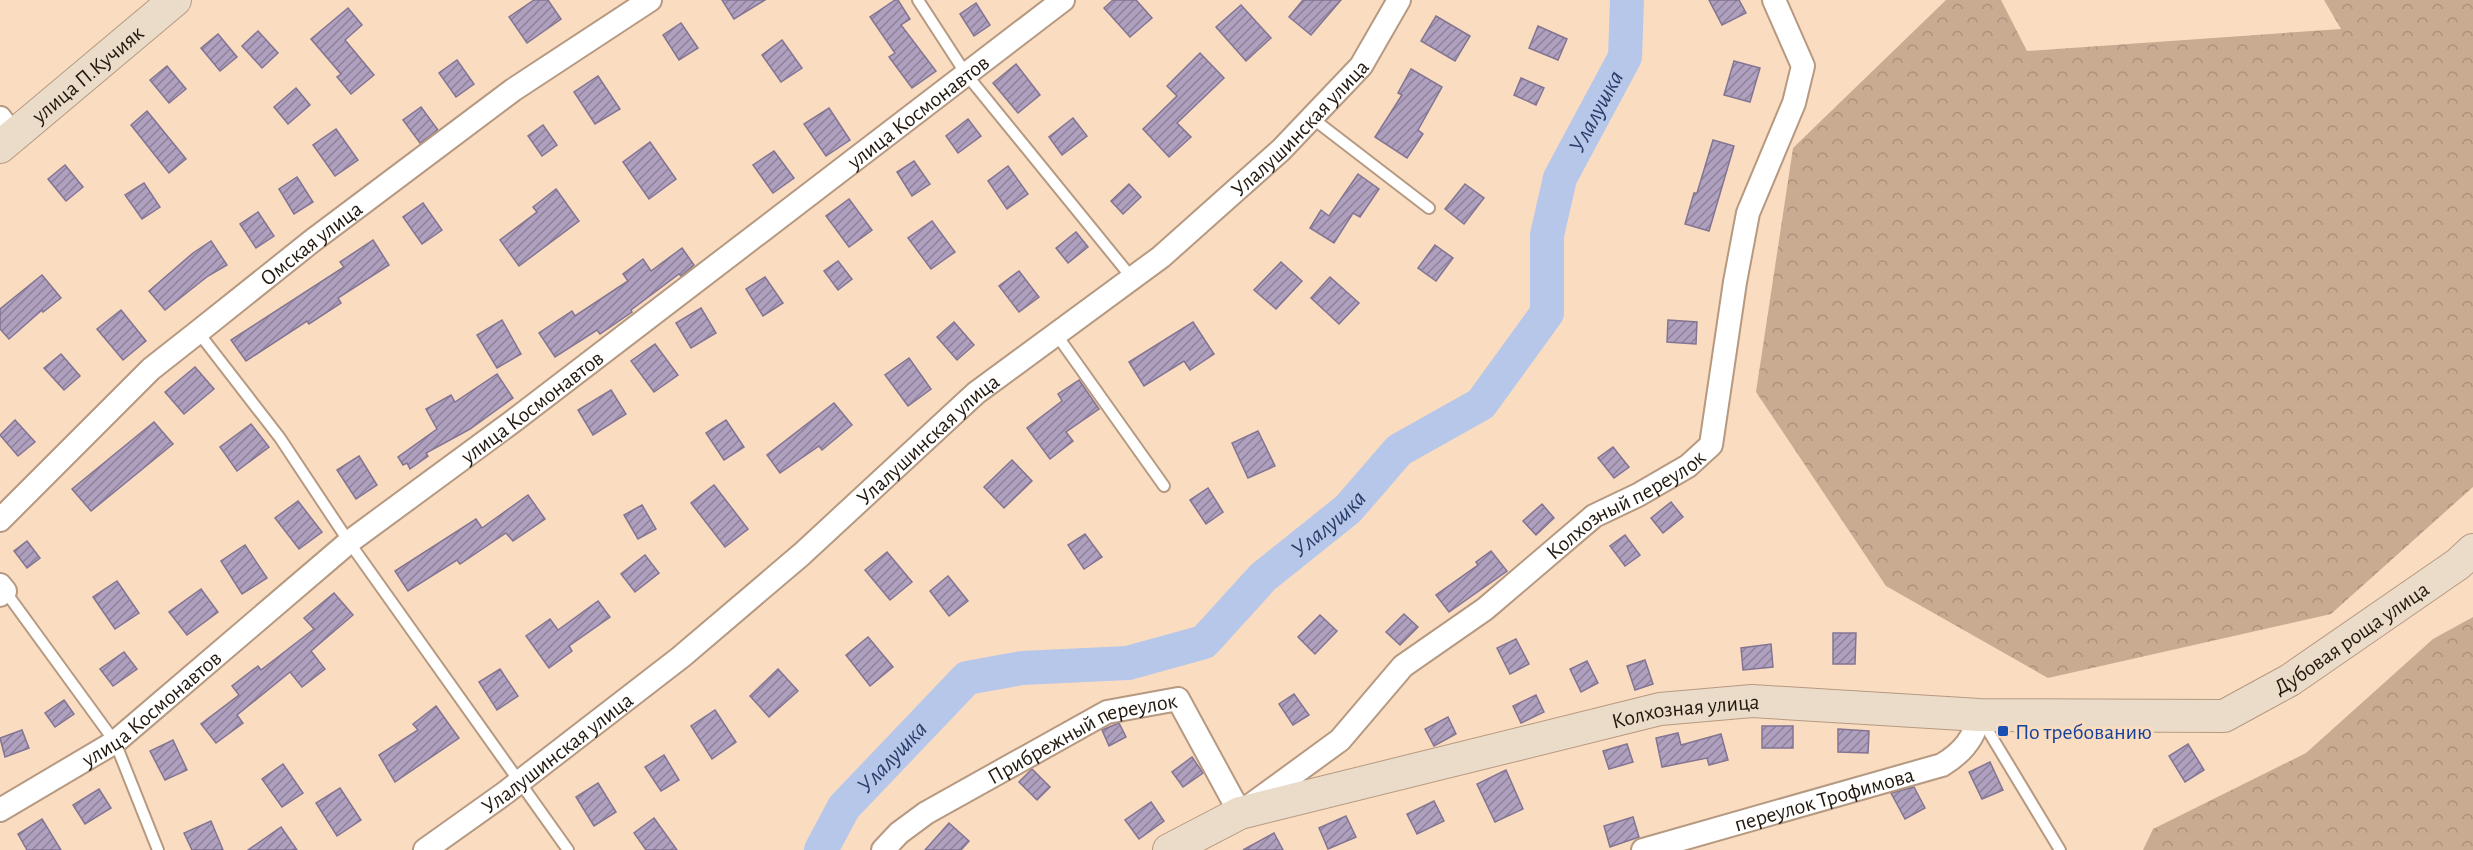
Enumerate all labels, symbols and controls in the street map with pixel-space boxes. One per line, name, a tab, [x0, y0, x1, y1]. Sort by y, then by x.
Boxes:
street label: улица П.Кучияк	[27, 22, 148, 128]
street label: улица Космонавтов	[843, 51, 993, 174]
street label: Улалушинская улица	[1227, 56, 1373, 201]
water label: Улалушка	[1565, 67, 1628, 157]
street label: Омская улица	[256, 197, 367, 290]
street label: улица Космонавтов	[456, 347, 608, 468]
street label: Улалушинская улица	[853, 370, 1004, 510]
street label: Колхозный переулок	[1542, 446, 1710, 564]
water label: Улалушка	[1287, 487, 1371, 562]
street label: Дубовая роща улица	[2270, 578, 2433, 699]
street label: улица Космонавтов	[78, 646, 226, 771]
street label: Улалушинская улица	[478, 689, 637, 818]
street label: Прибрежный переулок	[984, 689, 1179, 788]
street label: Колхозная улица	[1610, 691, 1760, 733]
water label: Улалушка	[853, 717, 932, 798]
place label: По требованию	[2015, 721, 2152, 743]
marker: По требованию	[1996, 724, 2010, 738]
street label: переулок Трофимова	[1732, 764, 1916, 836]

